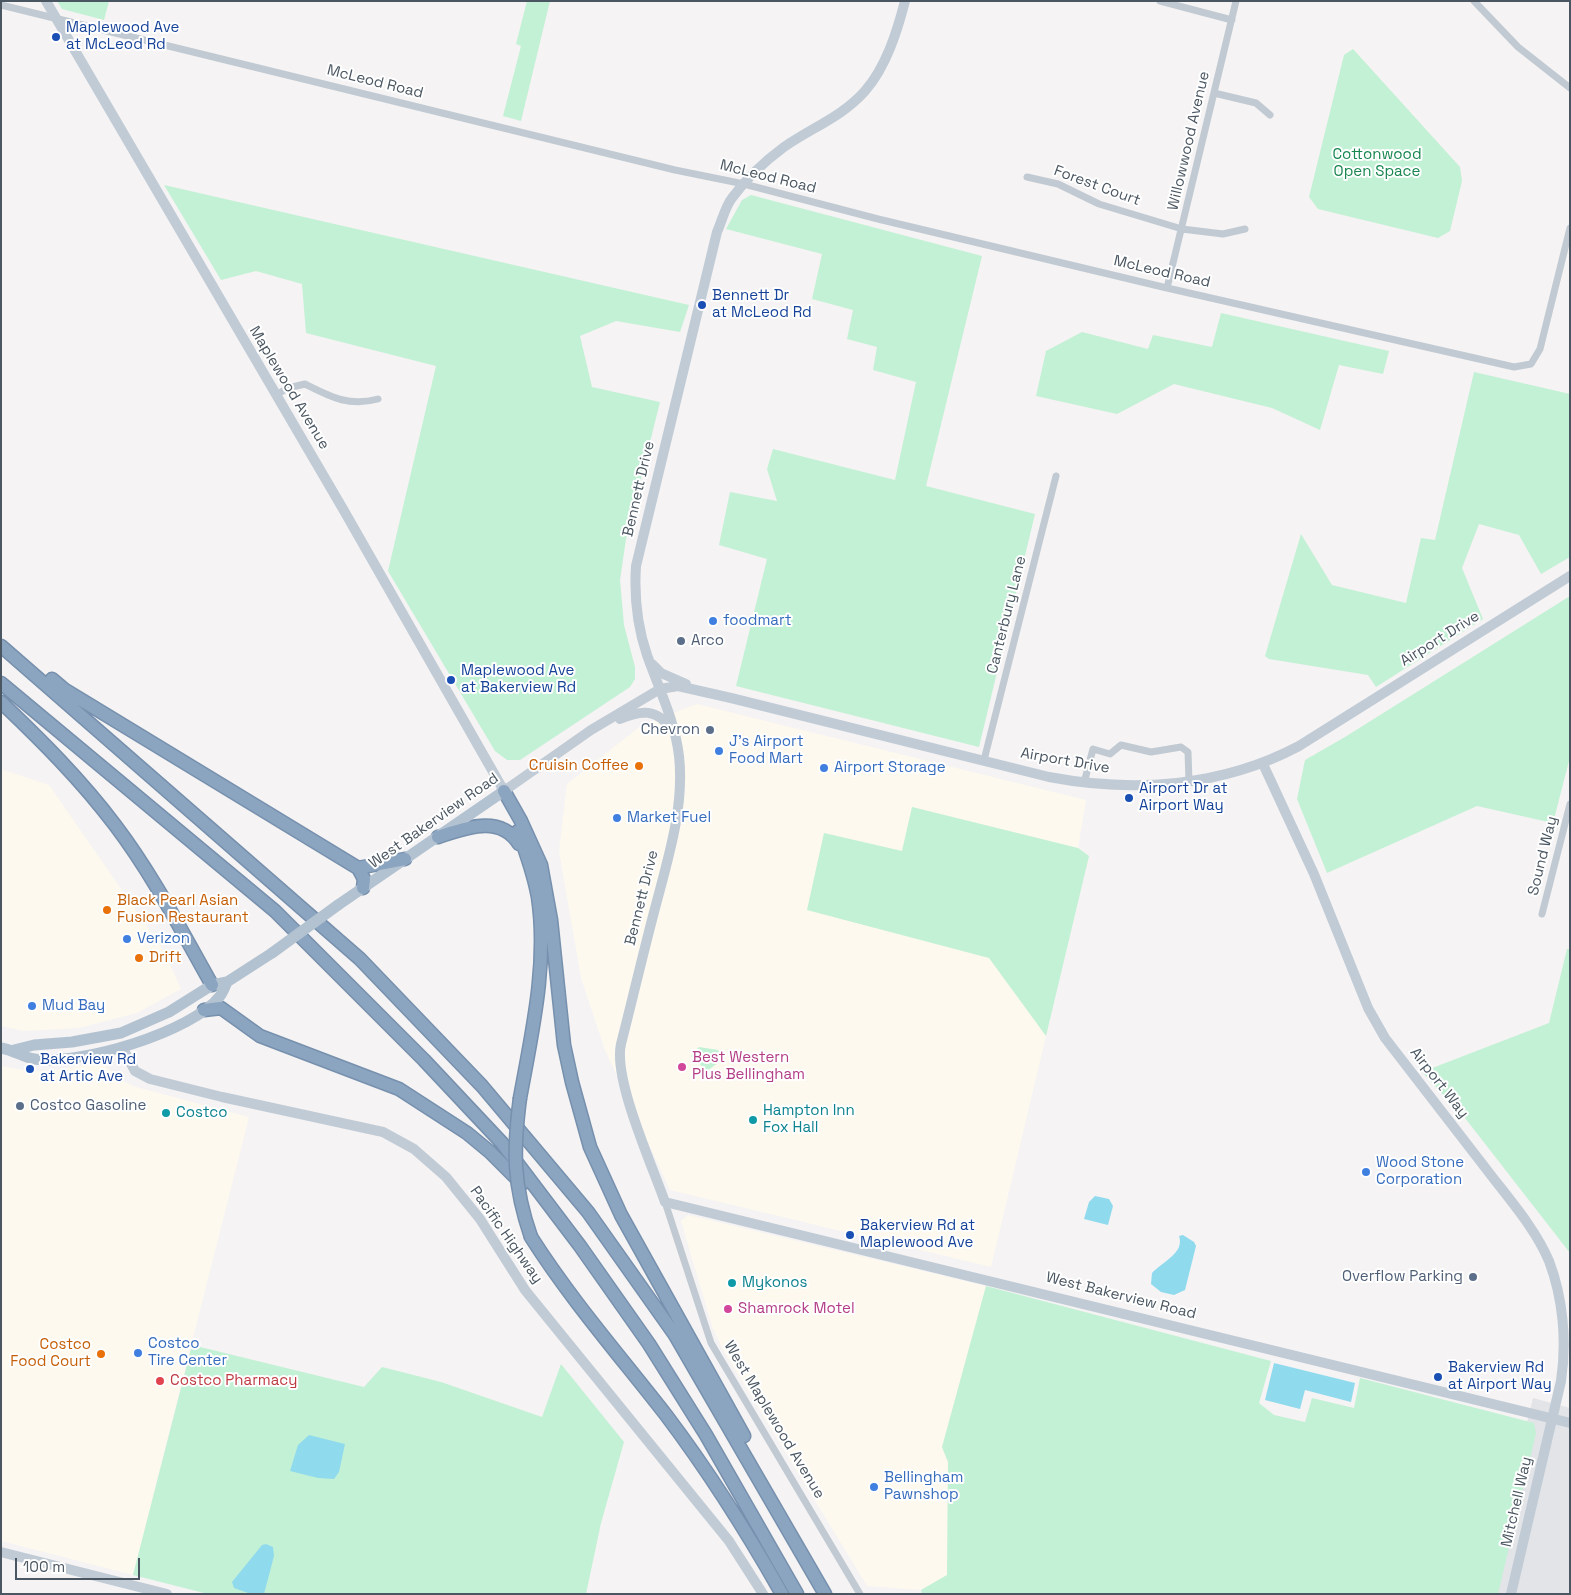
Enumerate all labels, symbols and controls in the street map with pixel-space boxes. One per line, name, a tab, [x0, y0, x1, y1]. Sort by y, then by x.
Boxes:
place label: Maplewood Ave at McLeod Rd	[66, 19, 179, 54]
marker: Maplewood Ave at McLeod Rd	[50, 31, 62, 43]
street label: McLeod Road	[325, 61, 425, 103]
street label: Willowwood Avenue	[1164, 70, 1214, 212]
park label: Cottonwood Open Space	[1332, 146, 1422, 181]
street label: McLeod Road	[718, 156, 818, 198]
street label: Forest Court	[1051, 162, 1143, 210]
street label: McLeod Road	[1112, 252, 1212, 292]
place label: Bennett Dr at McLeod Rd	[712, 287, 812, 322]
marker: Bennett Dr at McLeod Rd	[696, 299, 708, 311]
street label: Maplewood Avenue	[245, 323, 333, 453]
street label: Bennett Drive	[619, 439, 659, 539]
street label: Canterbury Lane	[984, 554, 1030, 676]
street label: Airport Drive	[1397, 608, 1483, 670]
place label: foodmart	[723, 612, 792, 630]
marker: foodmart	[707, 615, 719, 627]
place label: Arco	[691, 632, 724, 650]
marker: Arco	[675, 635, 687, 647]
place label: Maplewood Ave at Bakerview Rd	[461, 662, 576, 697]
marker: Maplewood Ave at Bakerview Rd	[445, 674, 457, 686]
place label: Chevron	[641, 721, 700, 739]
marker: Chevron	[704, 724, 716, 736]
place label: J's Airport Food Mart	[729, 733, 804, 768]
street label: Airport Drive	[1019, 744, 1111, 778]
marker: J's Airport Food Mart	[713, 745, 725, 757]
place label: Cruisin Coffee	[529, 757, 629, 775]
place label: Airport Storage	[834, 759, 946, 777]
marker: Cruisin Coffee	[633, 760, 645, 772]
marker: Airport Storage	[818, 762, 830, 774]
street label: West Bakerview Road	[366, 769, 502, 873]
place label: Airport Dr at Airport Way	[1139, 780, 1228, 815]
marker: Airport Dr at Airport Way	[1123, 792, 1135, 804]
place label: Market Fuel	[627, 809, 711, 827]
marker: Market Fuel	[611, 812, 623, 824]
street label: Sound Way	[1524, 815, 1562, 897]
street label: Bennett Drive	[621, 848, 663, 948]
place label: Black Pearl Asian Fusion Restaurant	[117, 892, 249, 927]
marker: Black Pearl Asian Fusion Restaurant	[101, 904, 113, 916]
place label: Verizon	[137, 930, 190, 948]
marker: Verizon	[121, 933, 133, 945]
place label: Drift	[149, 949, 182, 967]
marker: Drift	[133, 952, 145, 964]
place label: Mud Bay	[42, 997, 105, 1015]
marker: Mud Bay	[26, 1000, 38, 1012]
street label: Airport Way	[1406, 1044, 1472, 1122]
place label: Best Western Plus Bellingham	[692, 1049, 805, 1084]
place label: Bakerview Rd at Artic Ave	[40, 1051, 136, 1086]
marker: Best Western Plus Bellingham	[676, 1061, 688, 1073]
marker: Bakerview Rd at Artic Ave	[24, 1063, 36, 1075]
place label: Costco Gasoline	[30, 1097, 146, 1115]
marker: Costco Gasoline	[14, 1100, 26, 1112]
place label: Hampton Inn Fox Hall	[763, 1102, 855, 1137]
place label: Costco	[176, 1104, 228, 1122]
marker: Costco	[160, 1107, 172, 1119]
marker: Hampton Inn Fox Hall	[747, 1114, 759, 1126]
place label: Wood Stone Corporation	[1376, 1154, 1464, 1189]
marker: Wood Stone Corporation	[1360, 1166, 1372, 1178]
street label: Pacific Highway	[466, 1183, 546, 1287]
place label: Bakerview Rd at Maplewood Ave	[860, 1217, 975, 1252]
marker: Bakerview Rd at Maplewood Ave	[844, 1229, 856, 1241]
place label: Overflow Parking	[1342, 1268, 1463, 1286]
street label: West Bakerview Road	[1044, 1269, 1198, 1323]
marker: Overflow Parking	[1467, 1271, 1479, 1283]
place label: Mykonos	[742, 1274, 807, 1292]
marker: Mykonos	[726, 1277, 738, 1289]
place label: Shamrock Motel	[738, 1300, 855, 1318]
marker: Shamrock Motel	[722, 1303, 734, 1315]
place label: Costco Tire Center	[148, 1335, 227, 1370]
place label: Costco Food Court	[10, 1336, 91, 1371]
street label: West Maplewood Avenue	[720, 1338, 828, 1502]
marker: Costco Tire Center	[132, 1347, 144, 1359]
marker: Costco Food Court	[95, 1348, 107, 1360]
place label: Bakerview Rd at Airport Way	[1448, 1359, 1552, 1394]
marker: Bakerview Rd at Airport Way	[1432, 1371, 1444, 1383]
place label: Costco Pharmacy	[170, 1372, 297, 1390]
marker: Costco Pharmacy	[154, 1375, 166, 1387]
street label: Mitchell Way	[1498, 1455, 1536, 1549]
place label: Bellingham Pawnshop	[884, 1469, 963, 1504]
marker: Bellingham Pawnshop	[868, 1481, 880, 1493]
scale bar	[18, 1548, 142, 1580]
text: 100 m	[23, 1557, 65, 1576]

